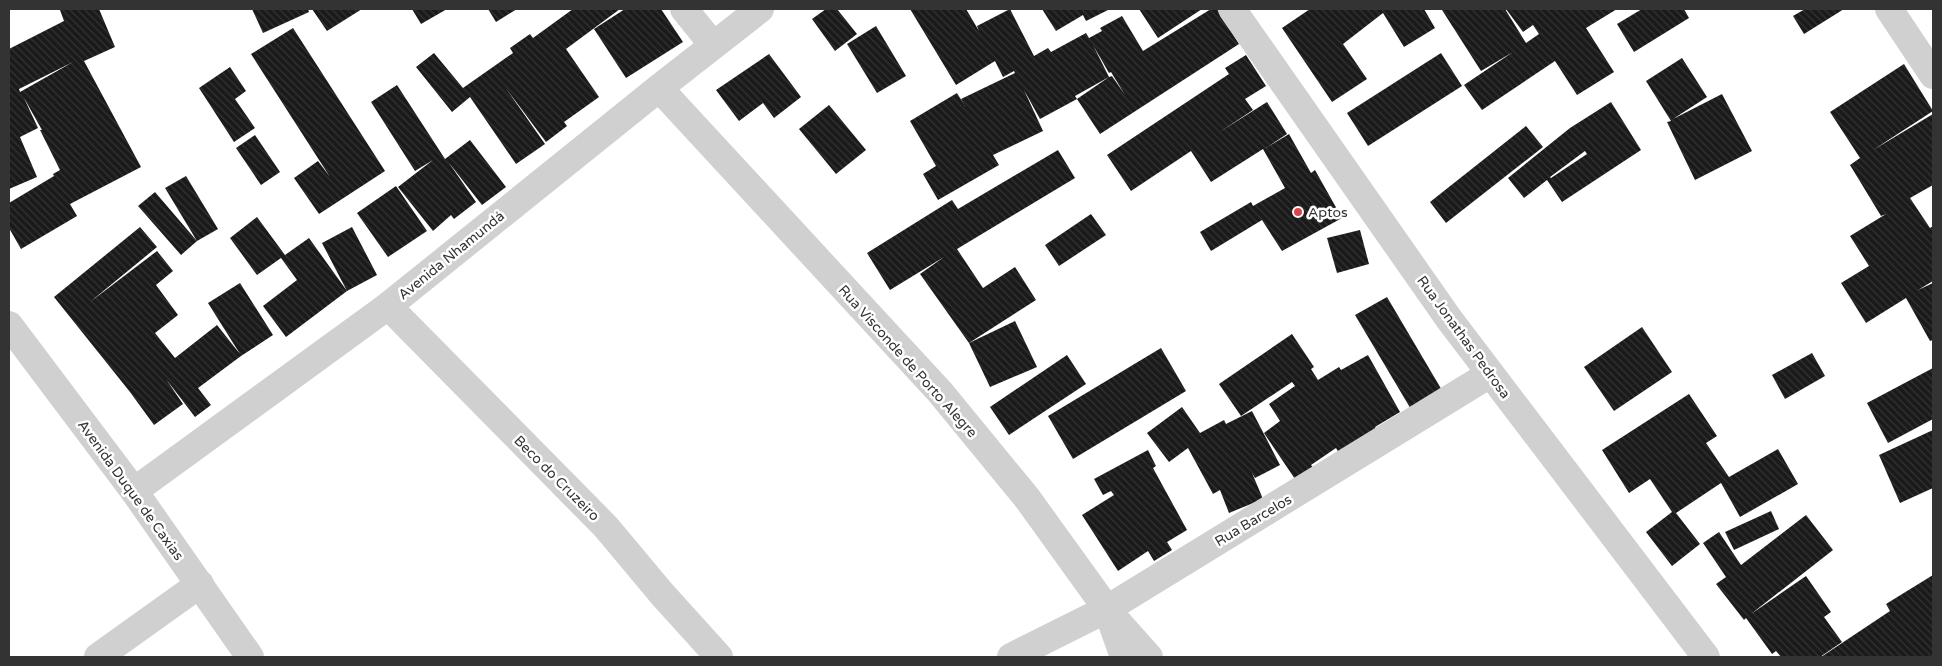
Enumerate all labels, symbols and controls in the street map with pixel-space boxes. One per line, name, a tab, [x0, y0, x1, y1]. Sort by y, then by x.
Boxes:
place label: Aptos	[1308, 204, 1348, 221]
marker: Aptos	[1292, 206, 1304, 218]
street label: Avenida Nhamundá	[395, 207, 508, 303]
street label: Rua Jonathas Pedrosa	[1413, 273, 1514, 402]
street label: Rua Visconde de Porto Alegre	[835, 282, 981, 441]
street label: Avenida Duque de Caxias	[74, 417, 187, 564]
street label: Beco do Cruzeiro	[510, 432, 603, 525]
street label: Rua Barcelos	[1212, 491, 1295, 550]

